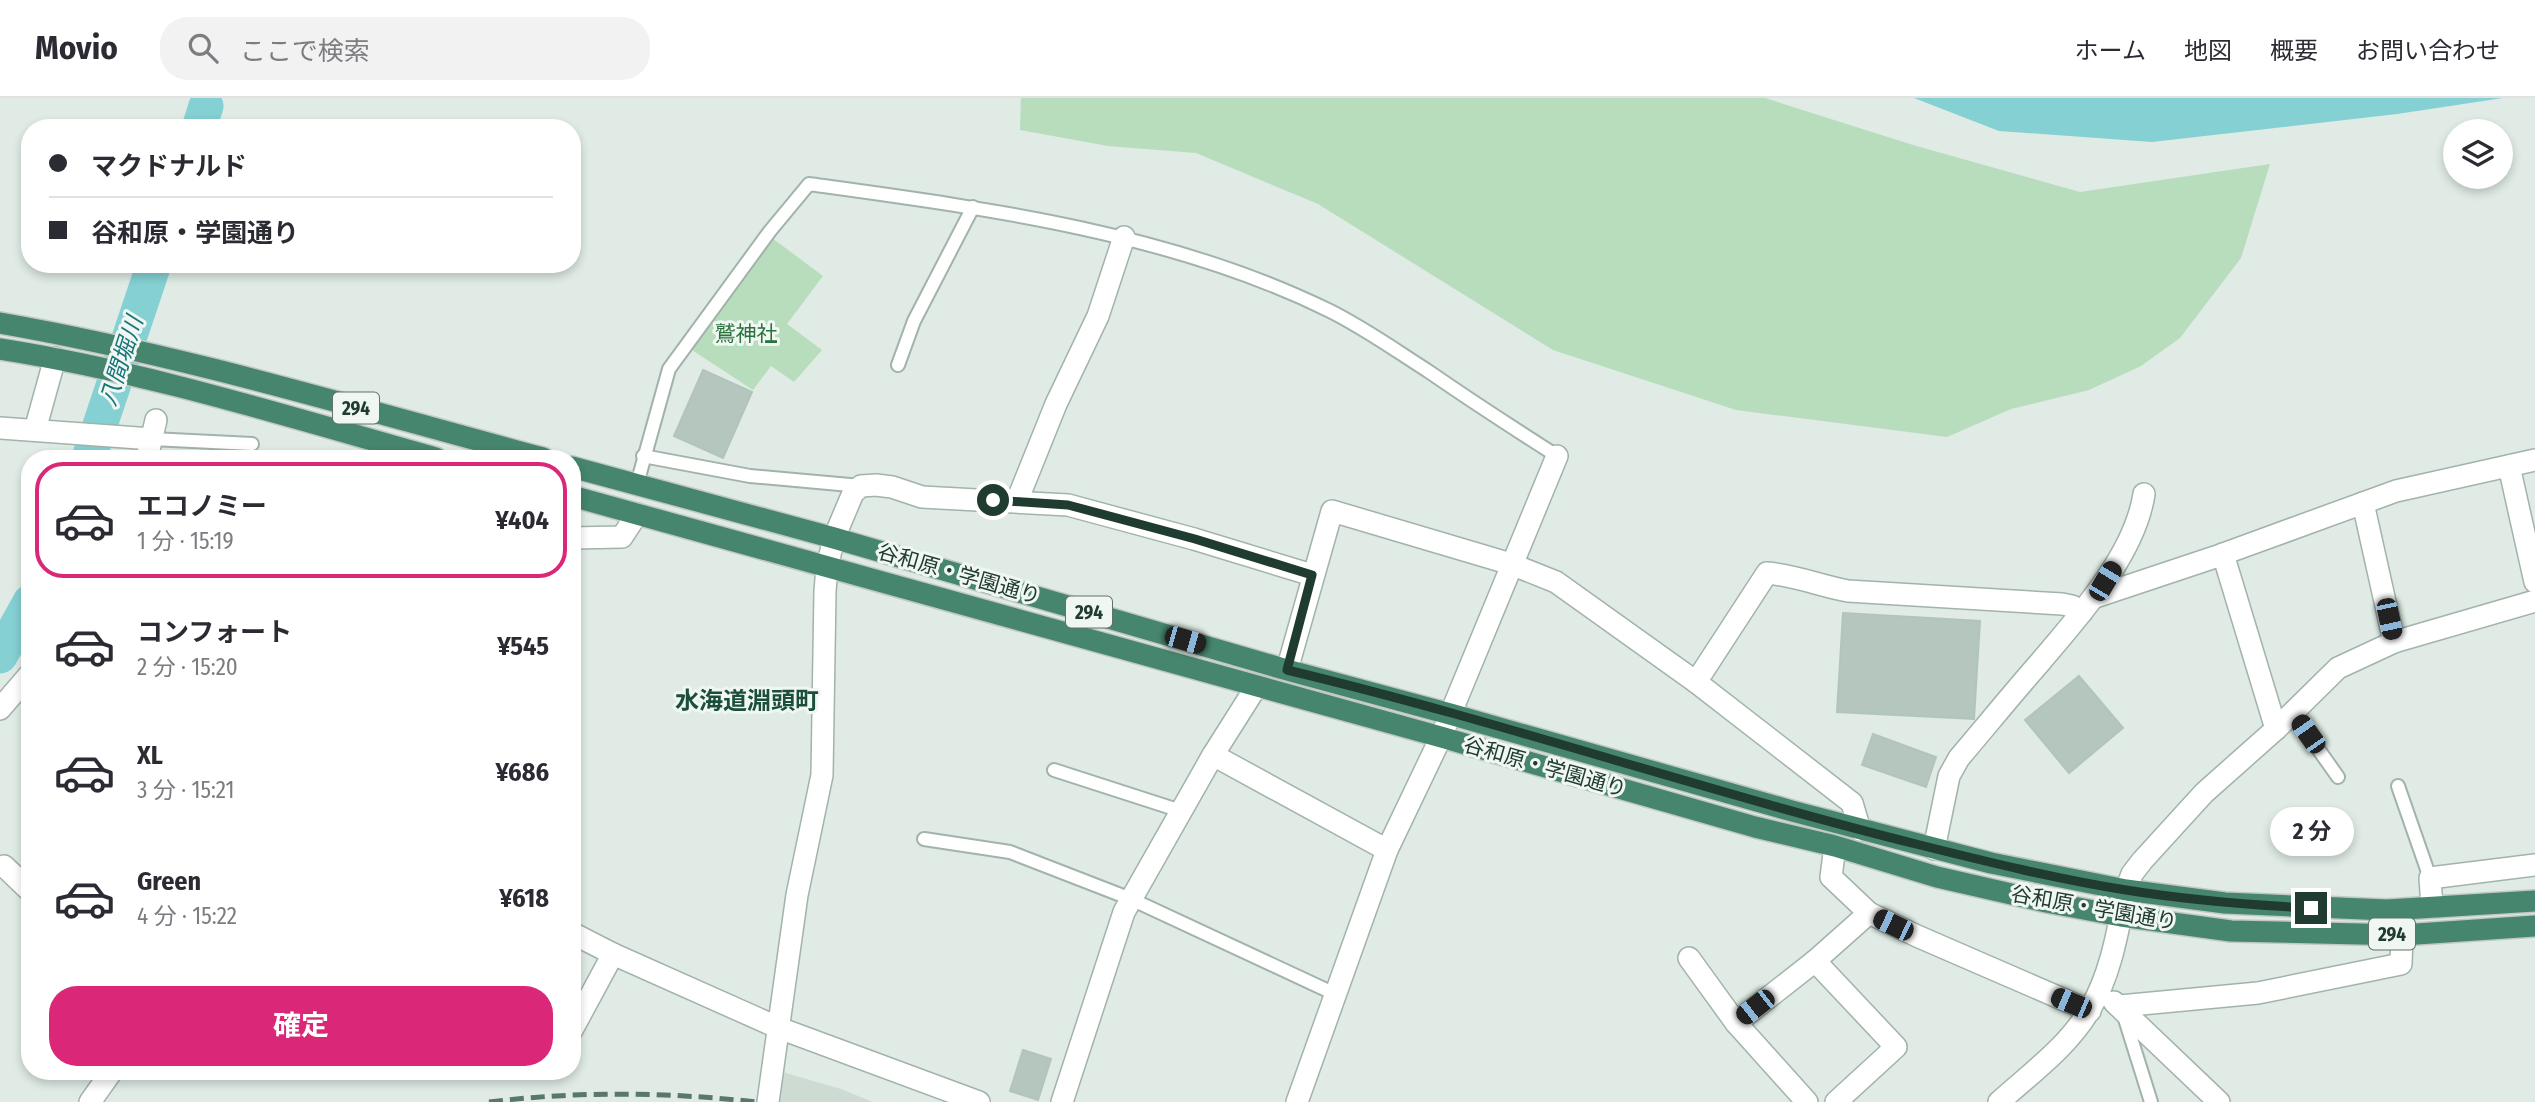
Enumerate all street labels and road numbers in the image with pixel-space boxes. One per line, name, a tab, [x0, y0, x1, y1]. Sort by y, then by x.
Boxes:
road number: 294	[333, 392, 379, 424]
street label: 谷和原・学園通り	[875, 538, 1043, 610]
road number: 294	[1066, 597, 1112, 628]
street label: 谷和原・学園通り	[1461, 731, 1629, 803]
street label: 谷和原・学園通り	[2009, 881, 2179, 935]
road number: 294	[2369, 918, 2415, 950]

